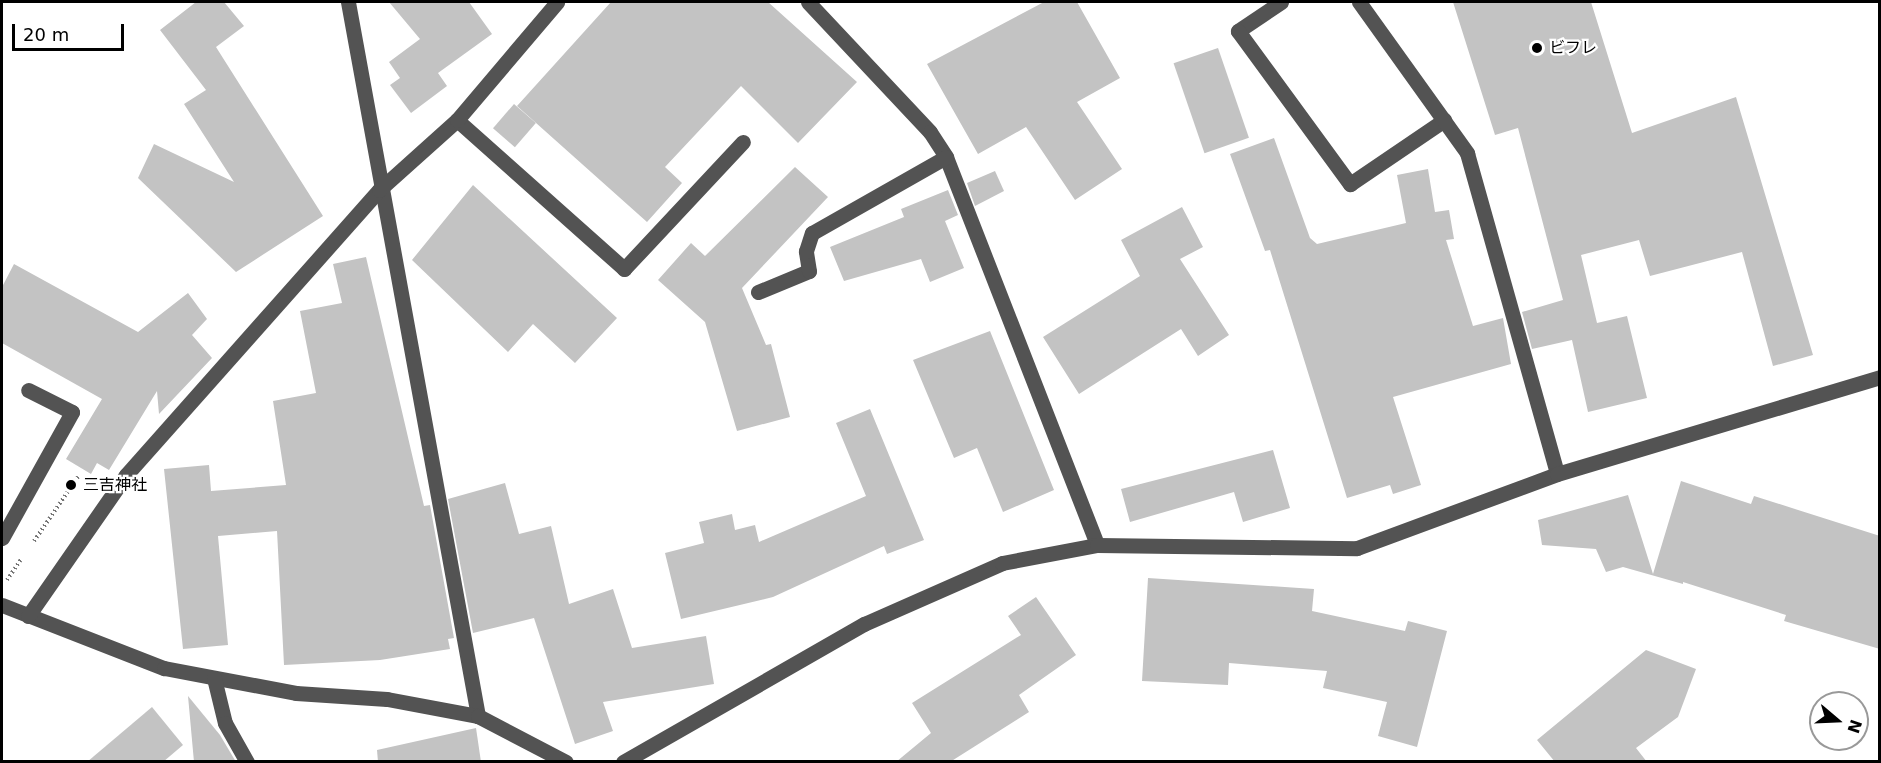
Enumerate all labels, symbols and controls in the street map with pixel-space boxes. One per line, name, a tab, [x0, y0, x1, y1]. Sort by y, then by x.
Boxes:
scale bar	[15, 12, 128, 50]
text: 20 m	[23, 24, 69, 45]
place label: ビフレ	[1549, 38, 1597, 58]
marker: ビフレ	[1530, 41, 1544, 55]
place label: 三吉神社	[83, 475, 147, 495]
marker: 三吉神社	[64, 478, 78, 492]
north arrow	[1809, 691, 1869, 751]
text: N	[1843, 717, 1866, 736]

